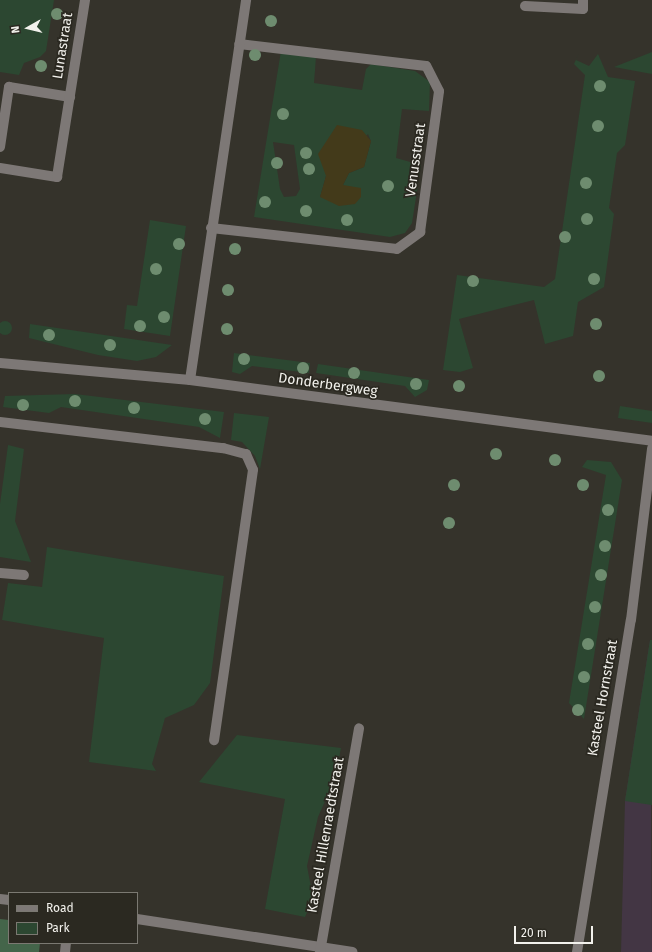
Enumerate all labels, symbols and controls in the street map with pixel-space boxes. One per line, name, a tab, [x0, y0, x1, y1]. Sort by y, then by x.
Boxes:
north arrow	[8, 8, 48, 48]
street label: Lunastraat	[49, 11, 77, 81]
text: N	[9, 25, 23, 34]
street label: Venusstraat	[402, 122, 430, 198]
street label: Donderbergweg	[277, 370, 379, 400]
street label: Kasteel Hornstraat	[584, 638, 622, 758]
street label: Kasteel Hillenraedtstraat	[304, 756, 348, 914]
legend	[8, 892, 138, 944]
text: Road	[46, 901, 74, 915]
scale bar	[516, 918, 595, 944]
text: Park	[46, 921, 70, 935]
text: 20 m	[521, 926, 547, 940]

